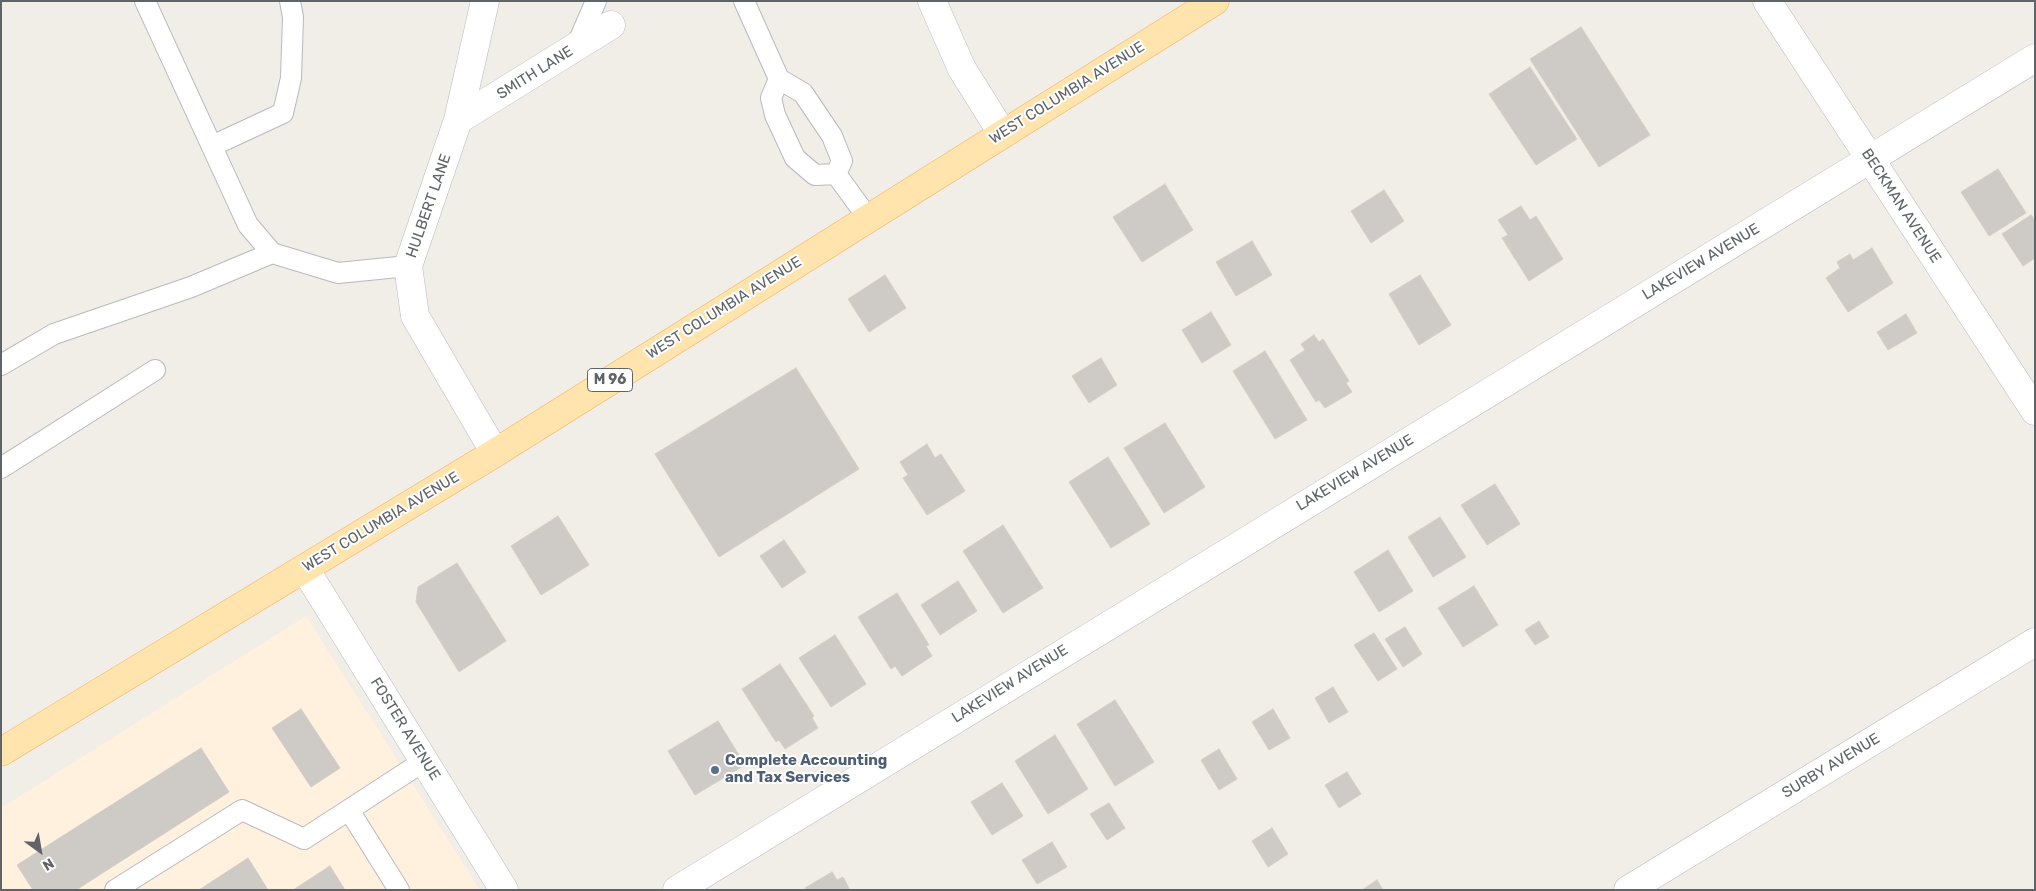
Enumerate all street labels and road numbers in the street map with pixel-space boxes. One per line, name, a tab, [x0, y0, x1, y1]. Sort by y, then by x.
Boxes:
street label: WEST COLUMBIA AVENUE	[986, 38, 1148, 148]
street label: SMITH LANE	[494, 42, 576, 104]
street label: BECKMAN AVENUE	[1857, 146, 1945, 266]
street label: HULBERT LANE	[403, 152, 455, 260]
street label: LAKEVIEW AVENUE	[1639, 220, 1763, 304]
street label: WEST COLUMBIA AVENUE	[643, 253, 805, 363]
road number: M 96	[588, 368, 632, 392]
street label: LAKEVIEW AVENUE	[1293, 431, 1417, 515]
street label: WEST COLUMBIA AVENUE	[299, 468, 463, 576]
street label: LAKEVIEW AVENUE	[949, 641, 1071, 727]
street label: FOSTER AVENUE	[366, 674, 444, 784]
street label: SURBY AVENUE	[1779, 730, 1883, 802]

